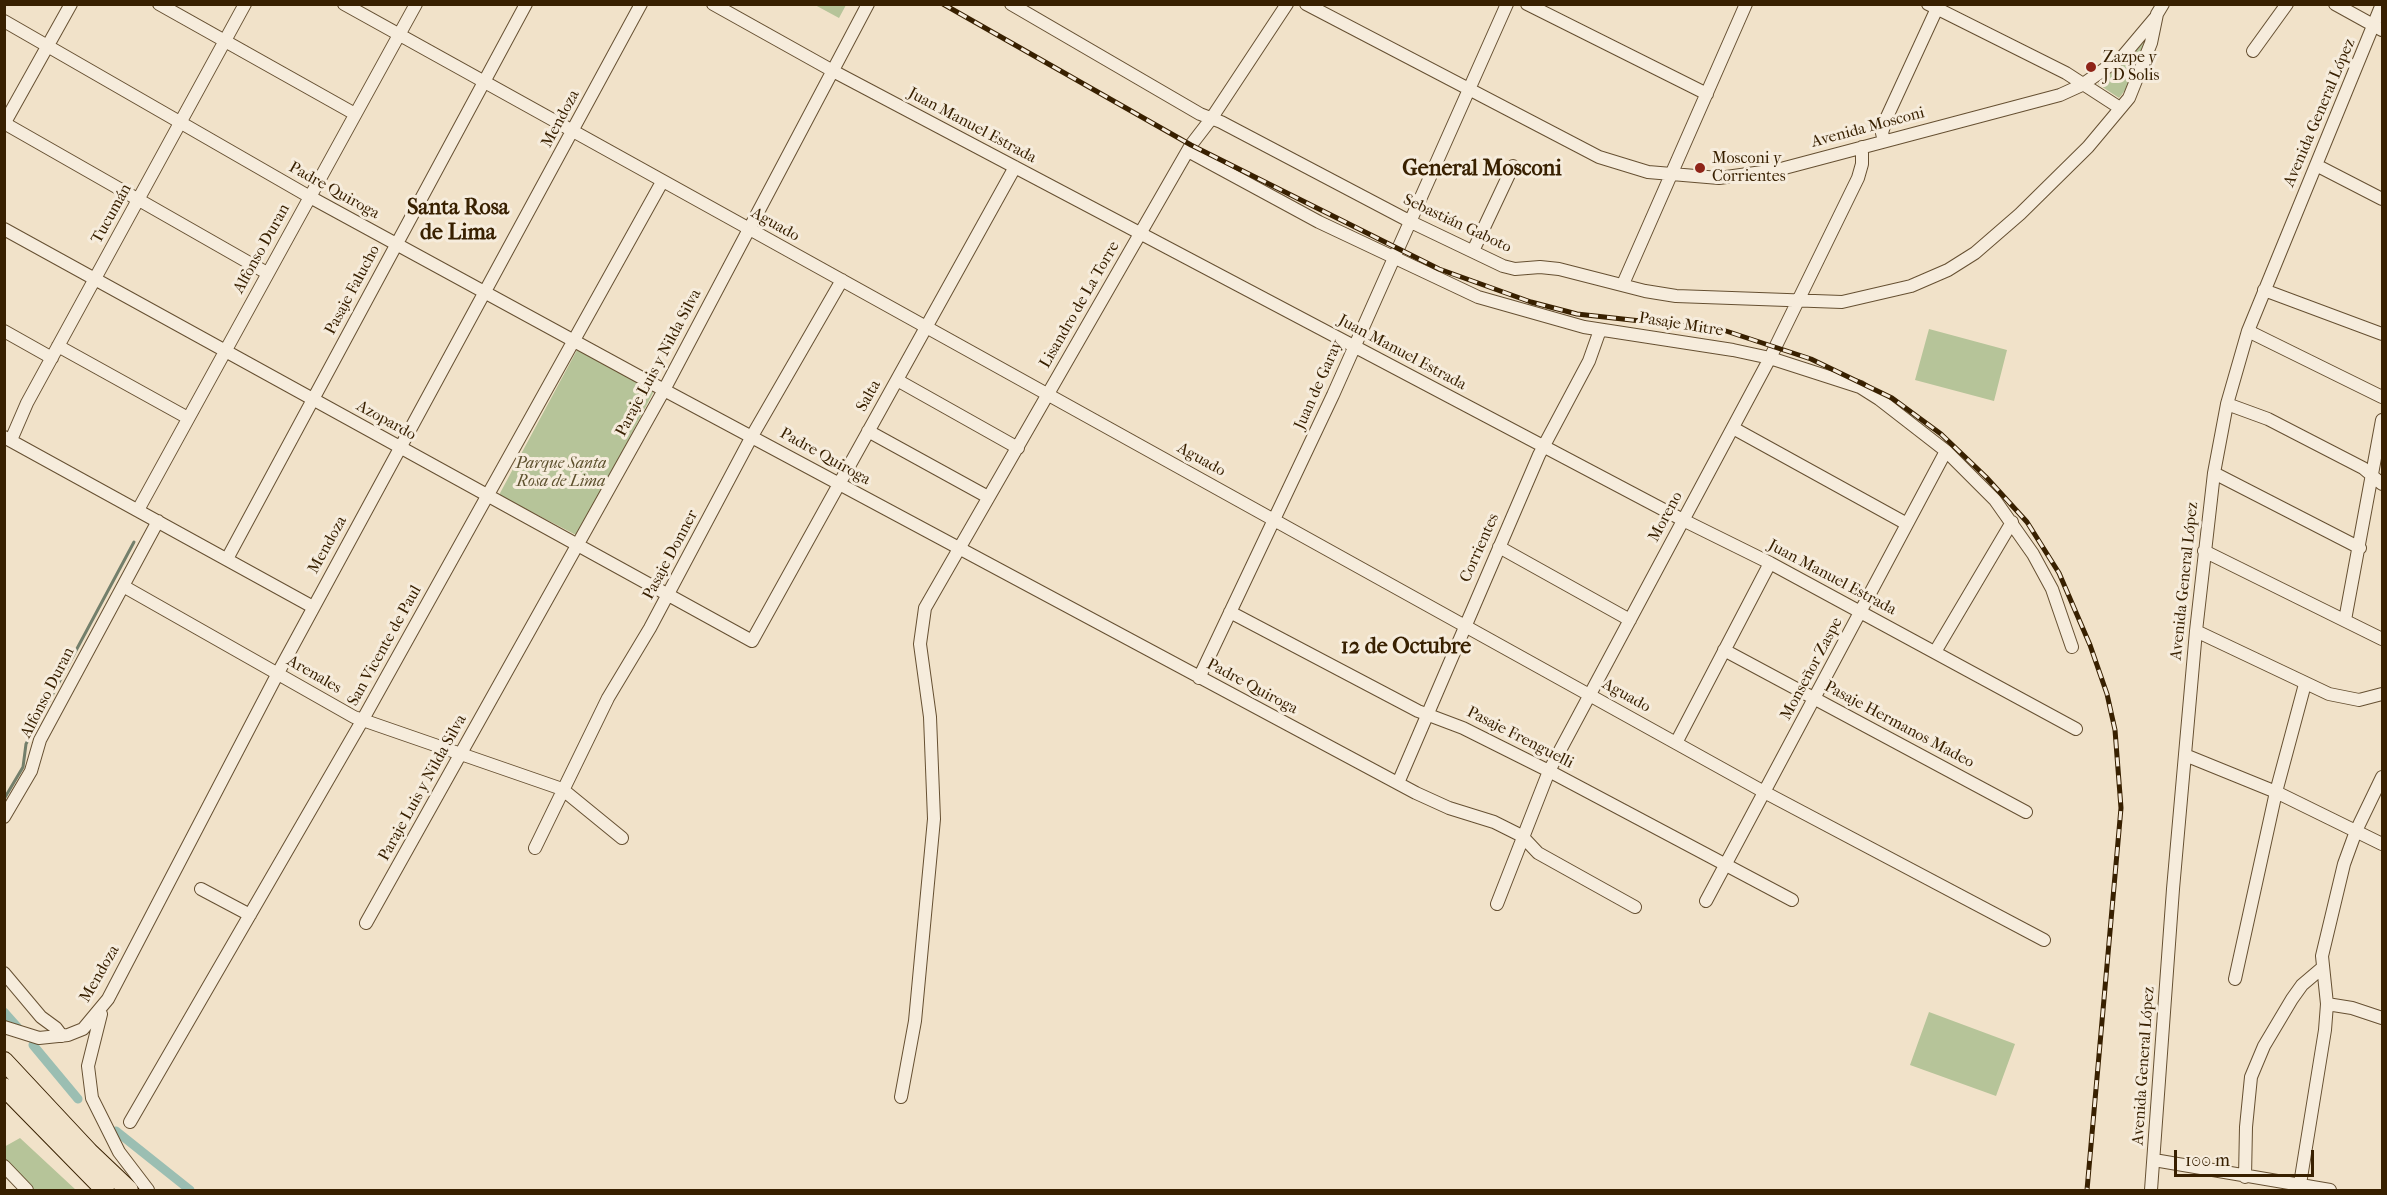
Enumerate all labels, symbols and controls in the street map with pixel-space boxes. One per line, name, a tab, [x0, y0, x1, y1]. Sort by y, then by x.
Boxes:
street label: Avenida General López	[2280, 36, 2360, 190]
place label: Zazpe y J D Solis	[2103, 48, 2159, 86]
marker: Zazpe y J D Solis	[2084, 60, 2098, 74]
street label: Juan Manuel Estrada	[905, 84, 1039, 168]
street label: Mendoza	[538, 87, 584, 151]
street label: Avenida Mosconi	[1809, 104, 1927, 152]
place label: Mosconi y Corrientes	[1712, 149, 1786, 187]
district label: General Mosconi	[1402, 157, 1562, 183]
street label: Padre Quiroga	[285, 158, 383, 224]
marker: Mosconi y Corrientes	[1693, 161, 1707, 175]
street label: Tucumán	[88, 181, 136, 247]
street label: Sebastián Gaboto	[1400, 190, 1514, 258]
district label: Santa Rosa de Lima	[407, 196, 509, 248]
street label: Alfonso Duran	[230, 201, 294, 297]
street label: Aguado	[747, 204, 803, 246]
street label: Lisandro de La Torre	[1036, 238, 1124, 372]
street label: Pasaje Falucho	[321, 242, 385, 338]
street label: Paraje Luis y Nilda Silva	[612, 286, 706, 440]
street label: Pasaje Mitre	[1637, 309, 1725, 341]
street label: Juan Manuel Estrada	[1335, 311, 1469, 395]
street label: Juan de Garay	[1291, 337, 1347, 433]
street label: Salta	[853, 377, 885, 415]
street label: Azopardo	[353, 397, 419, 445]
street label: Padre Quiroga	[776, 424, 874, 490]
street label: Aguado	[1173, 439, 1229, 481]
park label: Parque Santa Rosa de Lima	[516, 454, 606, 492]
street label: Moreno	[1645, 488, 1687, 546]
street label: Avenida General López	[2167, 501, 2203, 661]
street label: Pasaje Donner	[639, 507, 703, 603]
street label: Corrientes	[1456, 510, 1504, 586]
street label: Mendoza	[304, 513, 352, 577]
street label: Juan Manuel Estrada	[1765, 536, 1899, 620]
street label: San Vicente de Paul	[344, 582, 426, 710]
street label: Monseñor Zaspe	[1777, 614, 1847, 724]
district label: 12 de Octubre	[1341, 635, 1471, 661]
street label: Alfonso Duran	[17, 644, 79, 742]
street label: Arenales	[283, 652, 345, 698]
street label: Padre Quiroga	[1203, 655, 1301, 719]
street label: Aguado	[1598, 675, 1654, 717]
street label: Pasaje Hermanos Madeo	[1821, 677, 1977, 773]
street label: Pasaje Frenguelli	[1463, 703, 1577, 773]
street label: Paraje Luis y Nilda Silva	[375, 712, 471, 864]
street label: Mendoza	[76, 942, 124, 1006]
street label: Avenida General López	[2129, 986, 2159, 1146]
scale bar	[2177, 1138, 2316, 1176]
text: 100 m	[2185, 1150, 2230, 1171]

